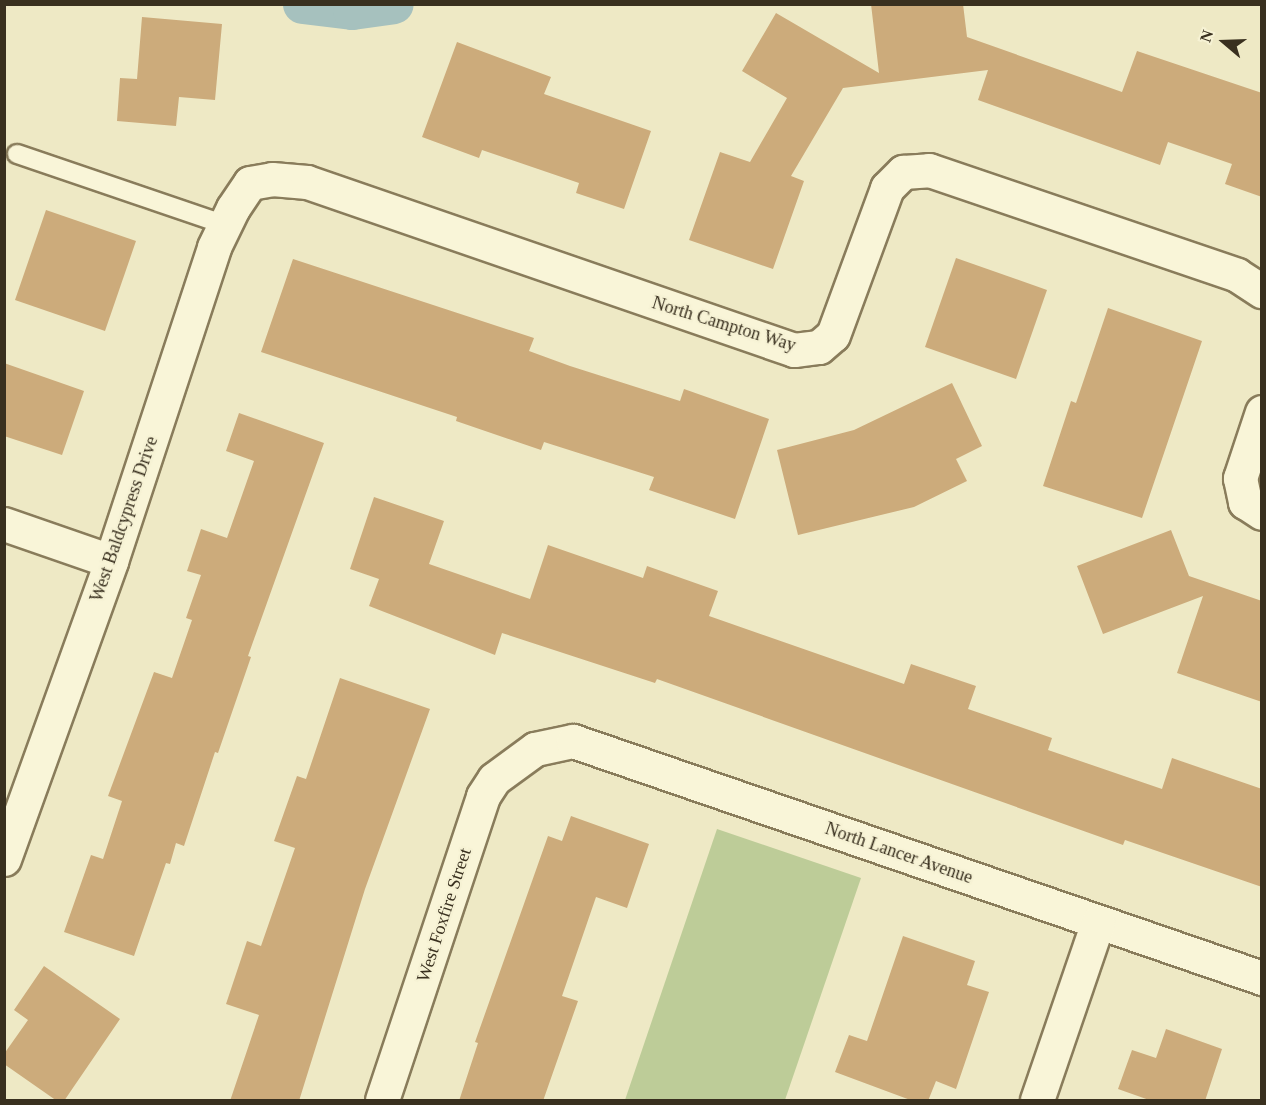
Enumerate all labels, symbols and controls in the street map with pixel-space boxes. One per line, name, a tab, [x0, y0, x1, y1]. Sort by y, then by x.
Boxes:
north arrow	[1194, 12, 1254, 72]
text: N	[1197, 28, 1216, 44]
street label: North Campton Way	[649, 292, 799, 356]
street label: West Baldcypress Drive	[86, 433, 162, 605]
street label: North Lancer Avenue	[822, 817, 976, 889]
street label: West Foxfire Street	[412, 845, 476, 985]

